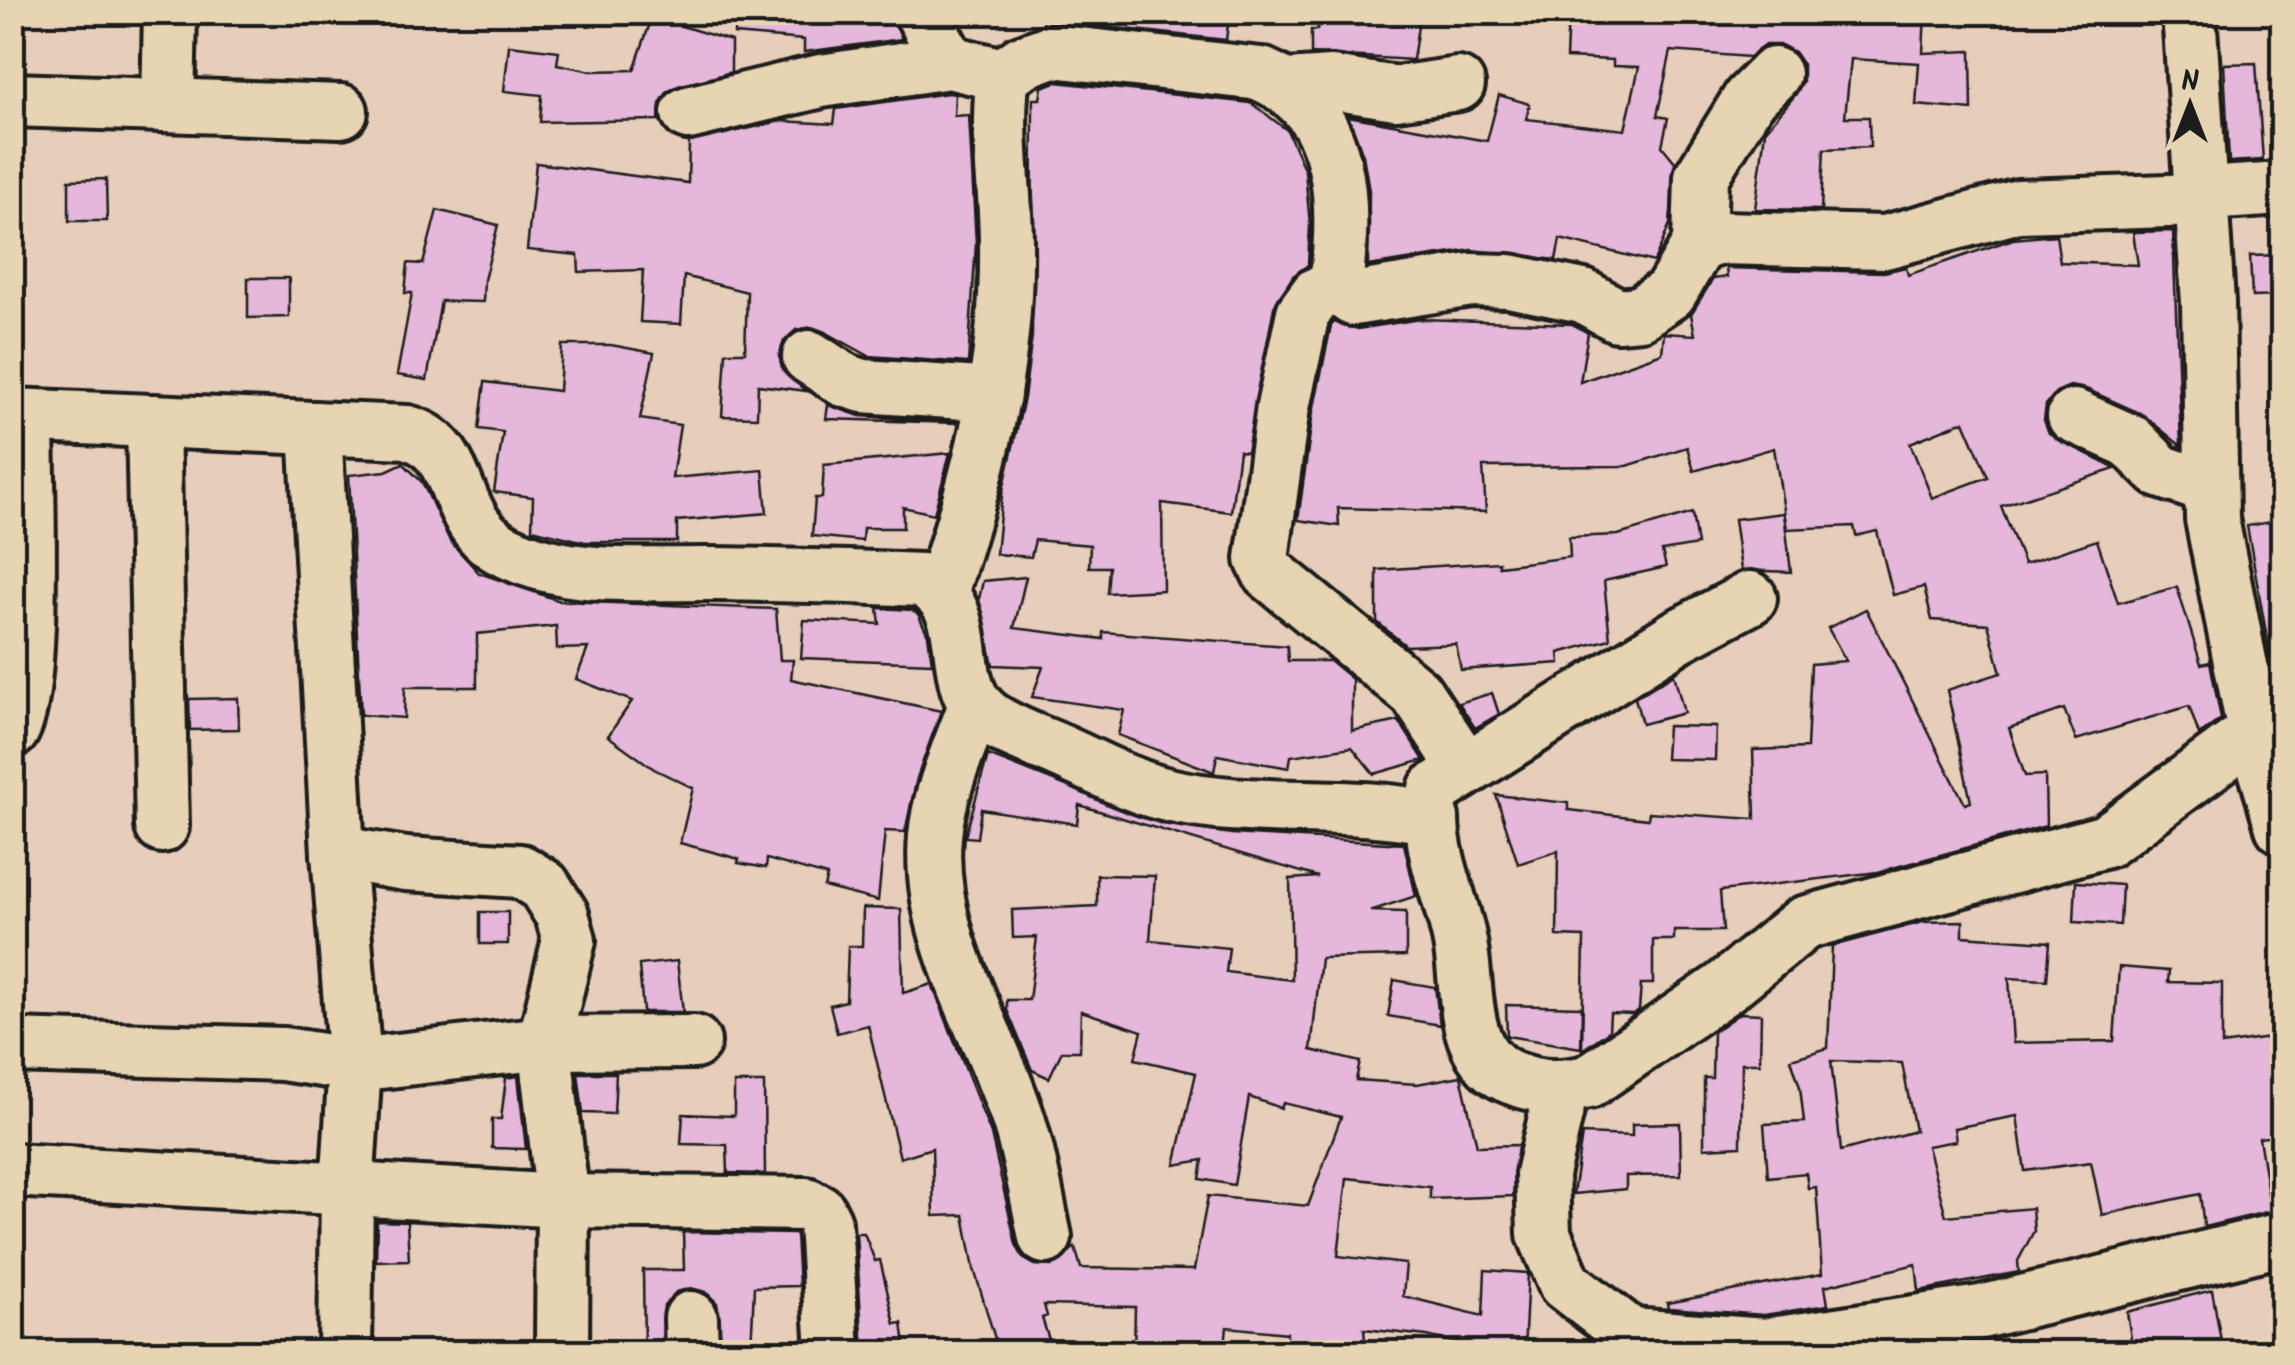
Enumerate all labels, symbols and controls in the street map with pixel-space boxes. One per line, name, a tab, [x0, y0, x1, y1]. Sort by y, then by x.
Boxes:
north arrow	[2140, 55, 2240, 155]
text: N	[2181, 60, 2199, 105]

